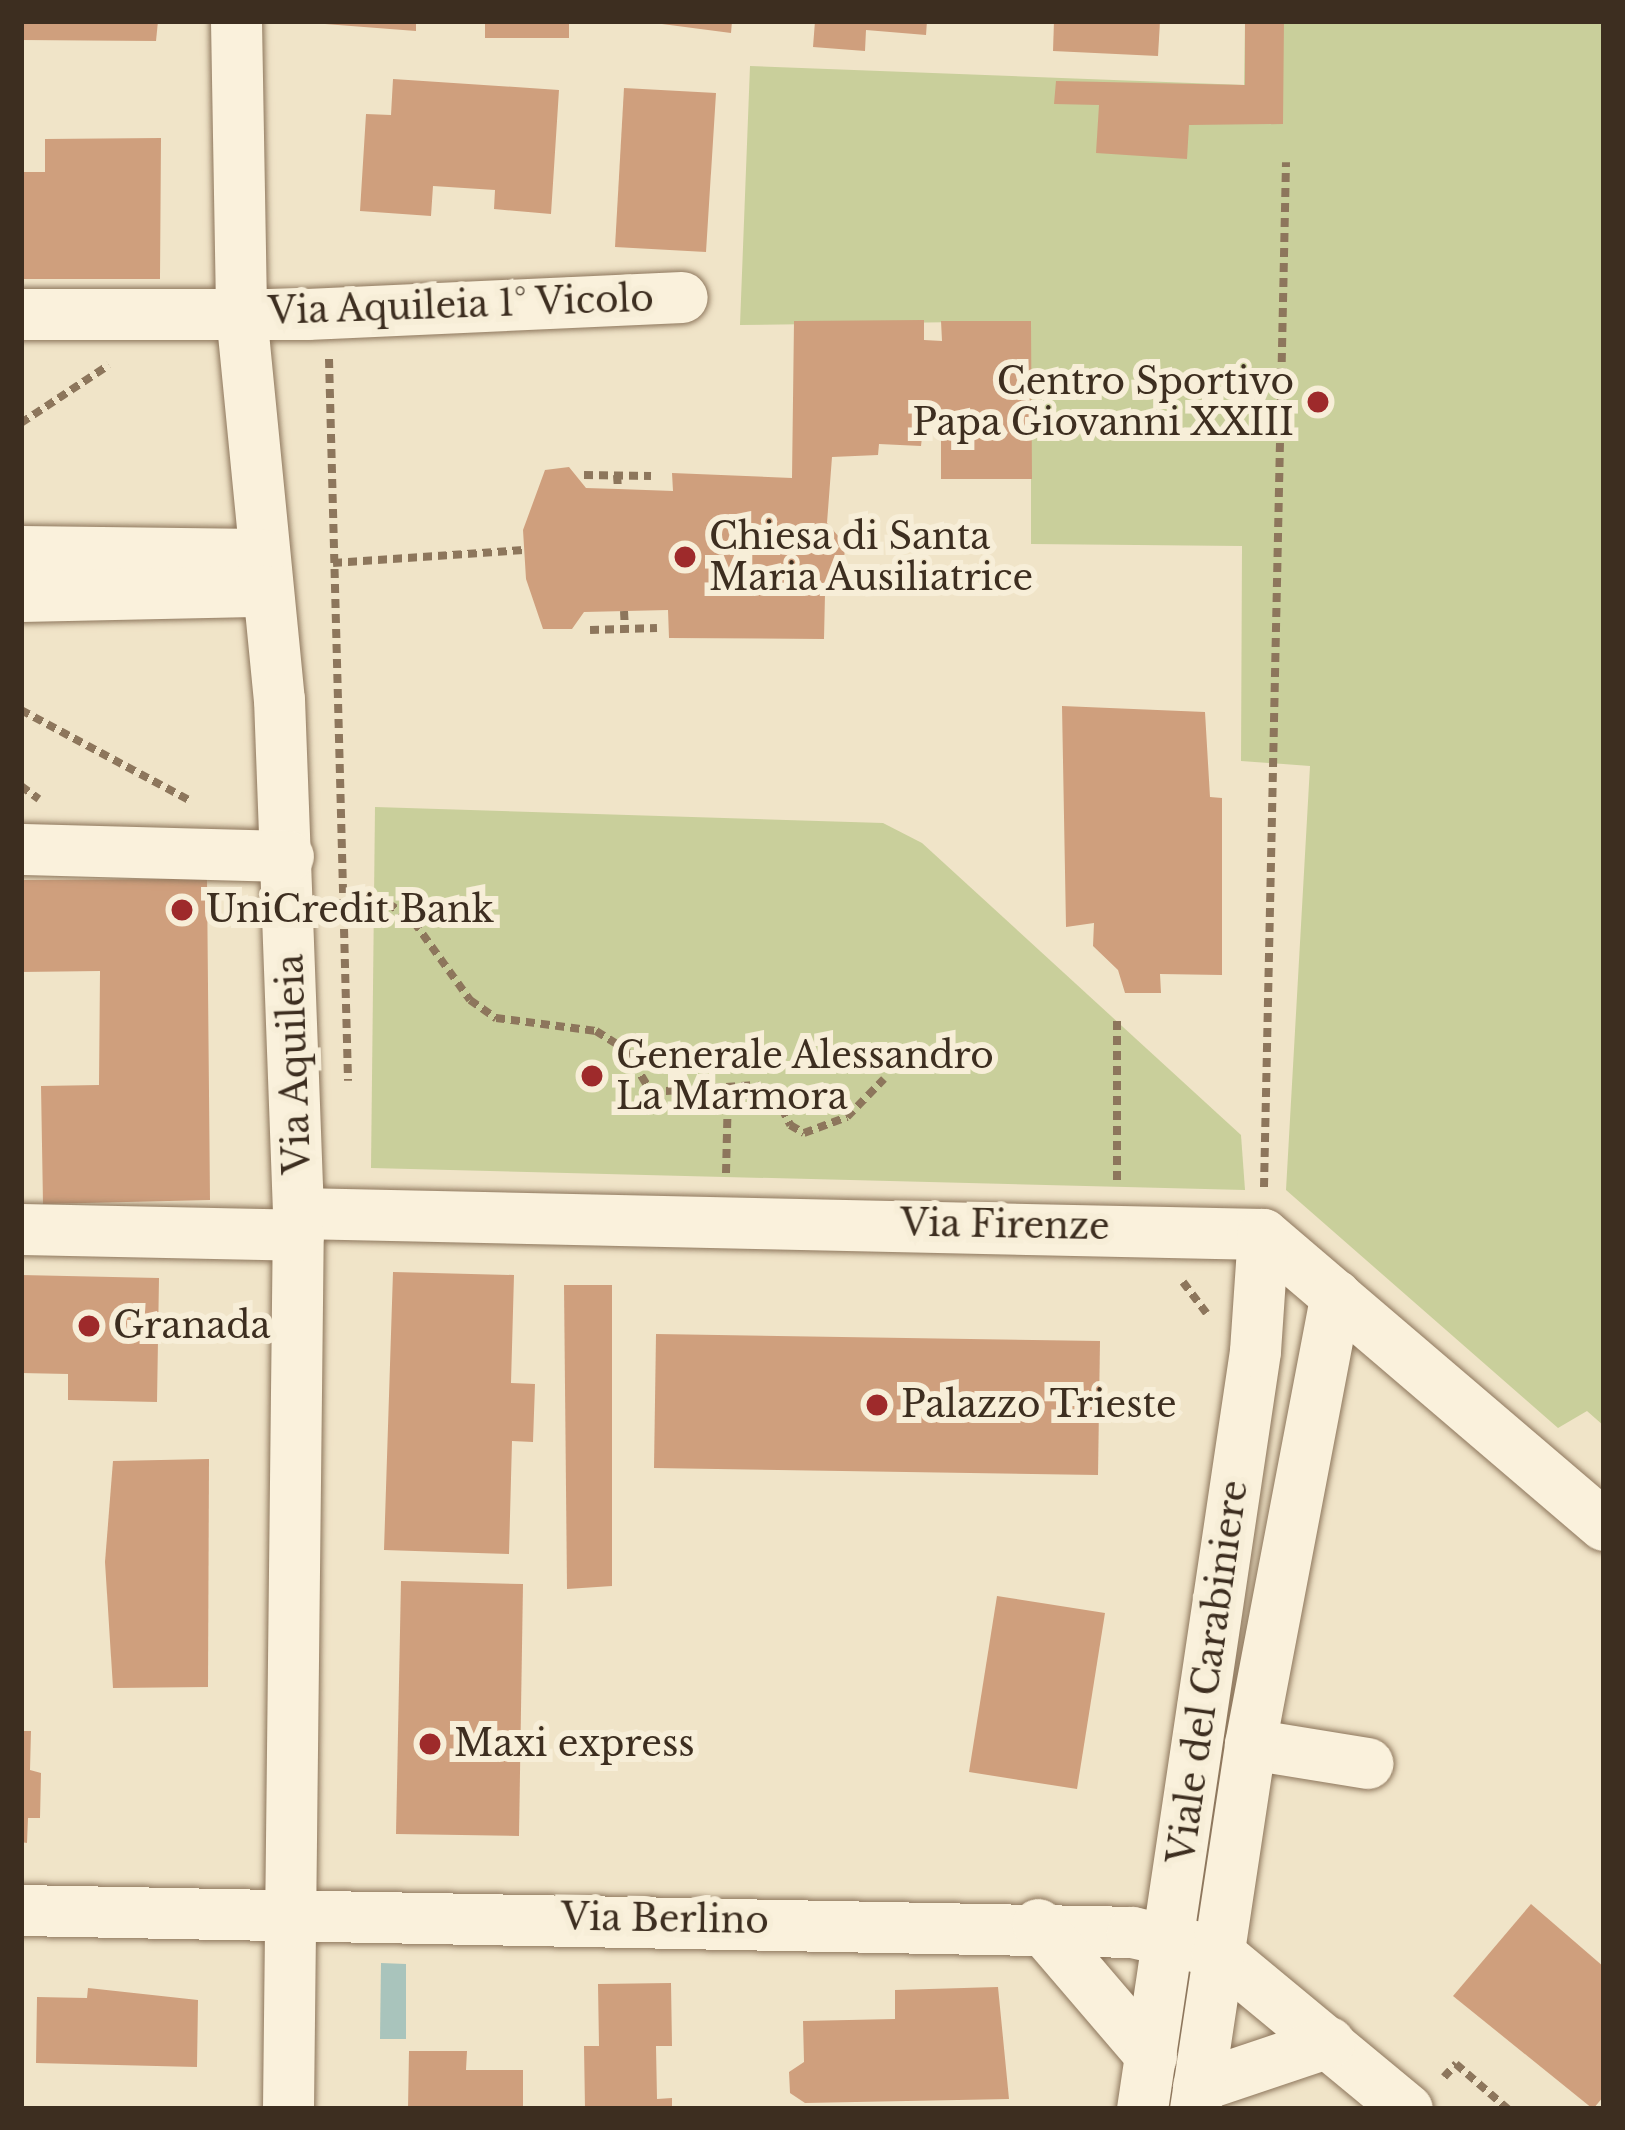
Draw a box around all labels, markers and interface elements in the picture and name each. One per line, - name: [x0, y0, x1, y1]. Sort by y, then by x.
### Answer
- street label: Via Aquileia 1° Vicolo: [266, 277, 656, 333]
- place label: Centro Sportivo Papa Giovanni XXIII: [911, 359, 1294, 444]
- marker: Centro Sportivo Papa Giovanni XXIII: [1305, 389, 1331, 415]
- place label: Chiesa di Santa Maria Ausiliatrice: [709, 514, 1035, 599]
- marker: Chiesa di Santa Maria Ausiliatrice: [672, 544, 698, 570]
- place label: UniCredit Bank: [206, 888, 494, 932]
- marker: UniCredit Bank: [169, 897, 195, 923]
- street label: Via Aquileia: [269, 952, 319, 1176]
- place label: Generale Alessandro La Marmora: [616, 1033, 995, 1118]
- marker: Generale Alessandro La Marmora: [579, 1063, 605, 1089]
- street label: Via Firenze: [900, 1202, 1110, 1248]
- place label: Granada: [113, 1304, 270, 1348]
- marker: Granada: [76, 1313, 102, 1339]
- place label: Palazzo Trieste: [901, 1383, 1178, 1427]
- marker: Palazzo Trieste: [864, 1392, 890, 1418]
- street label: Viale del Carabiniere: [1160, 1478, 1256, 1866]
- place label: Maxi express: [454, 1722, 695, 1766]
- marker: Maxi express: [417, 1731, 443, 1757]
- street label: Via Berlino: [561, 1896, 769, 1942]

